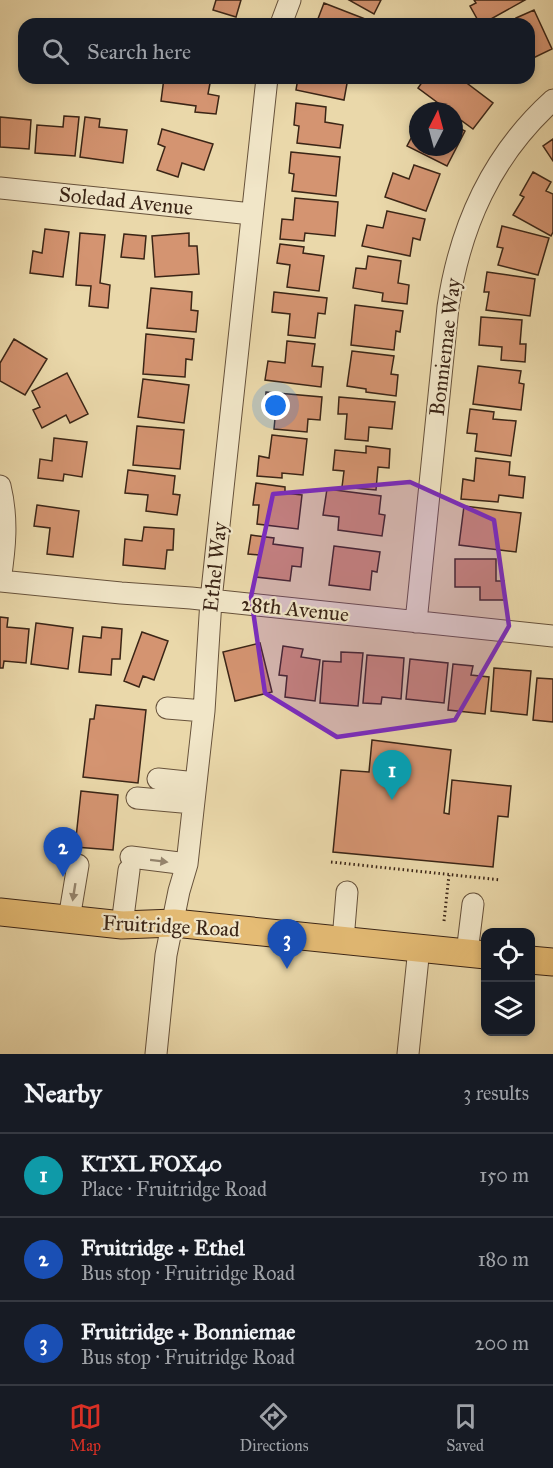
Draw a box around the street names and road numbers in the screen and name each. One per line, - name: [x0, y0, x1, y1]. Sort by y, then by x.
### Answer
- street label: Soledad Avenue: [58, 181, 195, 221]
- street label: Bonniemae Way: [424, 275, 467, 418]
- street label: Ethel Way: [197, 520, 233, 613]
- street label: 28th Avenue: [240, 590, 350, 628]
- street label: Fruitridge Road: [102, 909, 241, 943]

